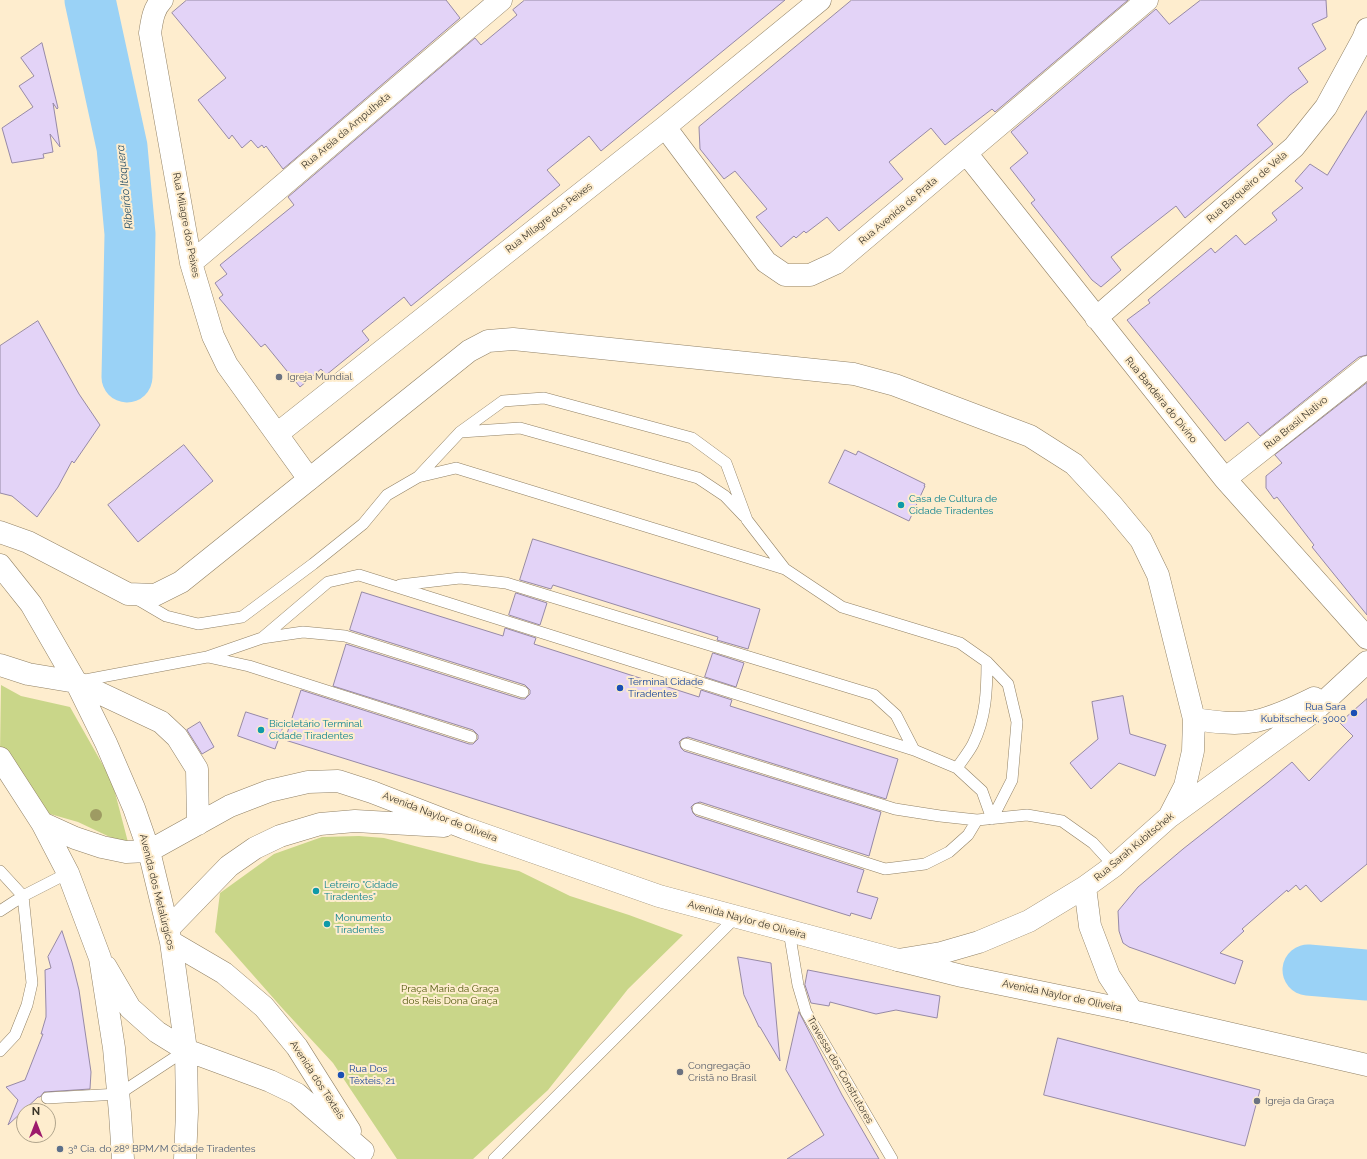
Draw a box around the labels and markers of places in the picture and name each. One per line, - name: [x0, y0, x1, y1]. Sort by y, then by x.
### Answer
- place label: Igreja Mundial: [287, 371, 352, 383]
- marker: Igreja Mundial: [274, 372, 284, 382]
- place label: Casa de Cultura de Cidade Tiradentes: [909, 493, 997, 516]
- marker: Casa de Cultura de Cidade Tiradentes: [896, 500, 906, 510]
- place label: Terminal Cidade Tiradentes: [628, 676, 703, 700]
- marker: Terminal Cidade Tiradentes: [615, 683, 625, 693]
- place label: Rua Sara Kubitscheck, 3000: [1261, 701, 1346, 724]
- marker: Rua Sara Kubitscheck, 3000: [1349, 708, 1359, 718]
- place label: Bicicletário Terminal Cidade Tiradentes: [269, 718, 362, 742]
- marker: Bicicletário Terminal Cidade Tiradentes: [256, 725, 266, 735]
- place label: Letreiro "Cidade Tiradentes": [324, 879, 398, 902]
- marker: Letreiro "Cidade Tiradentes": [311, 886, 321, 896]
- place label: Monumento Tiradentes: [335, 912, 391, 936]
- marker: Monumento Tiradentes: [322, 919, 332, 929]
- place label: Congregação Cristã no Brasil: [688, 1060, 756, 1084]
- place label: Rua Dos Têxteis, 21: [349, 1063, 395, 1086]
- marker: Congregação Cristã no Brasil: [675, 1067, 685, 1077]
- marker: Rua Dos Têxteis, 21: [336, 1070, 346, 1080]
- place label: Igreja da Graça: [1265, 1095, 1334, 1107]
- marker: Igreja da Graça: [1252, 1096, 1262, 1106]
- place label: 3ª Cia. do 28º BPM/M Cidade Tiradentes: [68, 1143, 255, 1155]
- marker: 3ª Cia. do 28º BPM/M Cidade Tiradentes: [55, 1144, 65, 1154]

